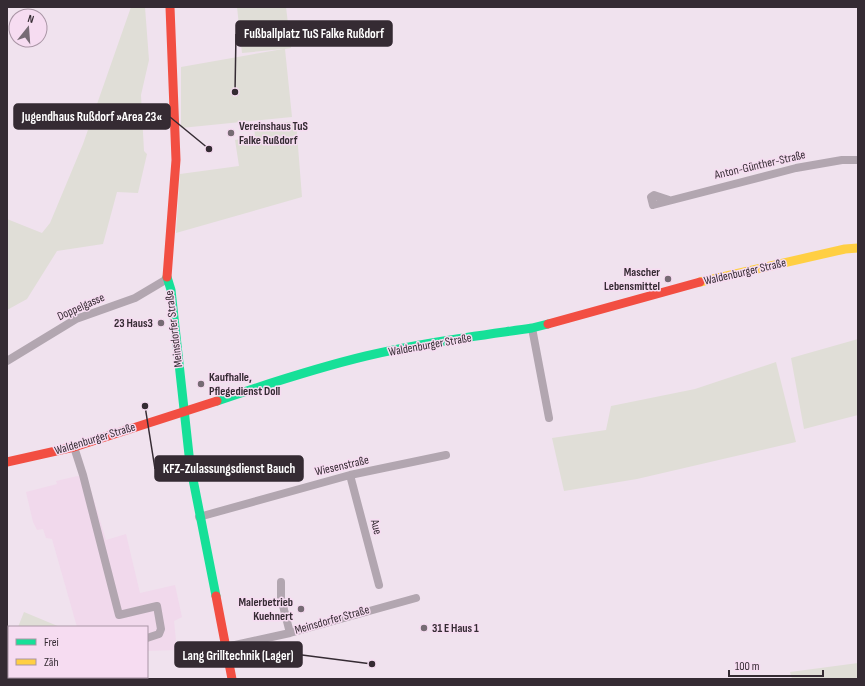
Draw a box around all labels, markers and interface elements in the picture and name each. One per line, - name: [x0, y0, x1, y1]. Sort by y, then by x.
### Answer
- north arrow: [8, 8, 48, 48]
- text: N: [26, 12, 36, 26]
- callout: Fußballplatz TuS Falke Rußdorf: [236, 21, 392, 46]
- text: Fußballplatz TuS Falke Rußdorf: [244, 26, 385, 42]
- callout: Jugendhaus Rußdorf »Area 23«: [14, 104, 170, 129]
- text: Jugendhaus Rußdorf »Area 23«: [21, 109, 162, 125]
- place label: Vereinshaus TuS Falke Rußdorf: [239, 119, 308, 148]
- marker: Vereinshaus TuS Falke Rußdorf: [226, 128, 236, 138]
- street label: Anton-Günther-Straße: [712, 147, 807, 183]
- street label: Waldenburger Straße: [702, 255, 788, 289]
- place label: Mascher Lebensmittel: [604, 265, 660, 294]
- marker: Mascher Lebensmittel: [663, 274, 673, 284]
- street label: Doppelgasse: [55, 290, 107, 324]
- street label: Meinsdorfer Straße: [162, 290, 186, 368]
- place label: 23 Haus3: [114, 316, 153, 331]
- marker: 23 Haus3: [156, 318, 166, 328]
- street label: Waldenburger Straße: [387, 330, 473, 360]
- place label: Kaufhalle, Pflegedienst Doll: [209, 370, 280, 399]
- marker: Kaufhalle, Pflegedienst Doll: [196, 379, 206, 389]
- street label: Waldenburger Straße: [53, 420, 137, 458]
- street label: Wiesenstraße: [314, 452, 371, 479]
- callout: KFZ-Zulassungsdienst Bauch: [155, 456, 303, 481]
- text: KFZ-Zulassungsdienst Bauch: [163, 461, 295, 477]
- street label: Aue: [367, 517, 385, 536]
- place label: Malerbetrieb Kuehnert: [238, 595, 293, 624]
- street label: Meinsdorfer Straße: [293, 602, 371, 638]
- marker: Malerbetrieb Kuehnert: [296, 604, 306, 614]
- place label: 31 E Haus 1: [432, 621, 479, 636]
- marker: 31 E Haus 1: [419, 623, 429, 633]
- legend: [8, 626, 148, 678]
- text: Frei: [44, 635, 59, 650]
- callout: Lang Grilltechnik (Lager): [175, 642, 302, 667]
- text: Lang Grilltechnik (Lager): [182, 648, 294, 664]
- scale bar: [729, 652, 823, 678]
- text: Zäh: [44, 655, 59, 670]
- text: 100 m: [735, 659, 760, 674]

